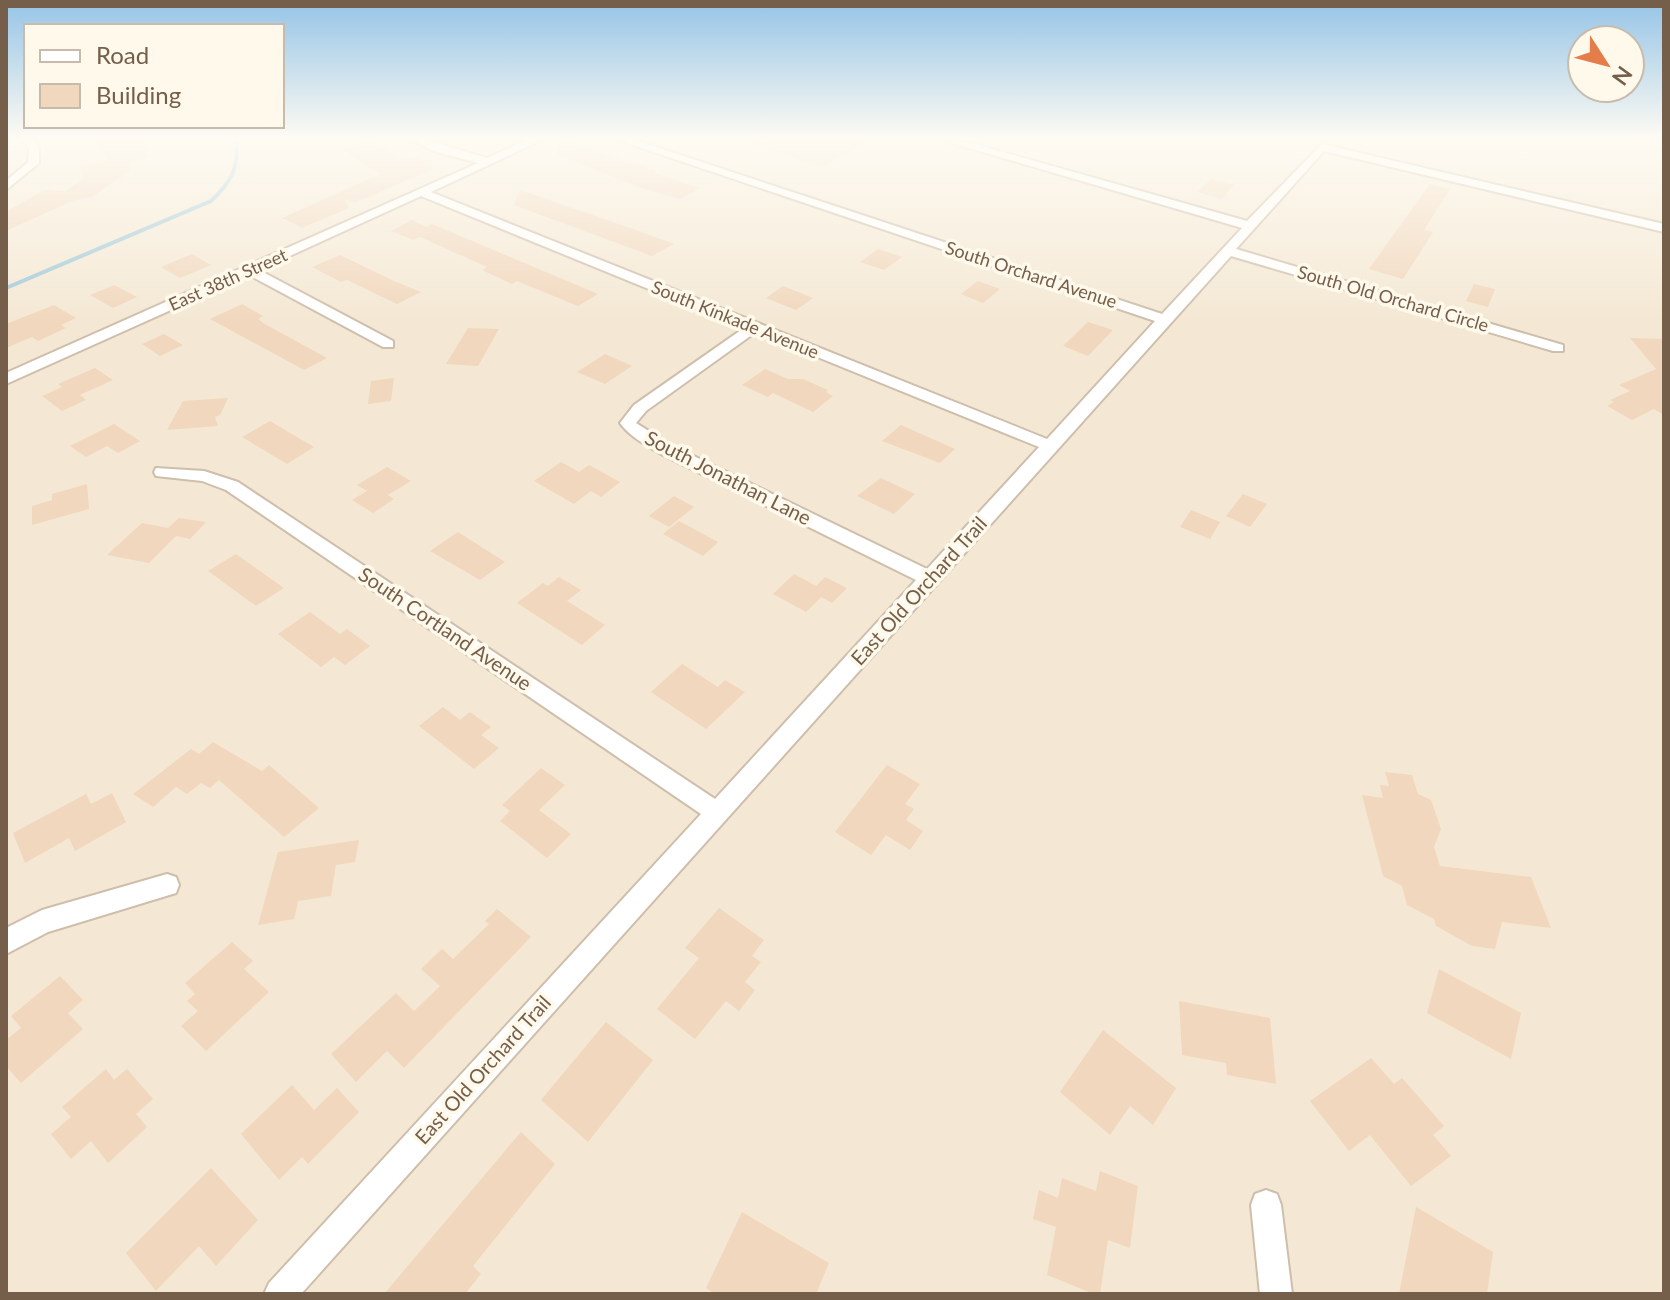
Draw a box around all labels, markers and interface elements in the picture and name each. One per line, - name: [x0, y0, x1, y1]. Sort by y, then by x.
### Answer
- legend: [24, 24, 284, 128]
- north arrow: [1566, 24, 1646, 104]
- text: Road: [96, 40, 149, 69]
- text: N: [1607, 61, 1638, 91]
- text: Building: [96, 80, 181, 109]
- street label: South Orchard Avenue: [943, 236, 1120, 312]
- street label: East 38th Street: [165, 243, 291, 315]
- street label: South Old Orchard Circle: [1295, 260, 1491, 336]
- street label: South Kinkade Avenue: [648, 275, 822, 363]
- street label: South Jonathan Lane: [641, 425, 815, 529]
- street label: East Old Orchard Trail: [845, 511, 991, 669]
- street label: South Cortland Avenue: [355, 561, 537, 695]
- street label: East Old Orchard Trail: [409, 990, 555, 1148]

